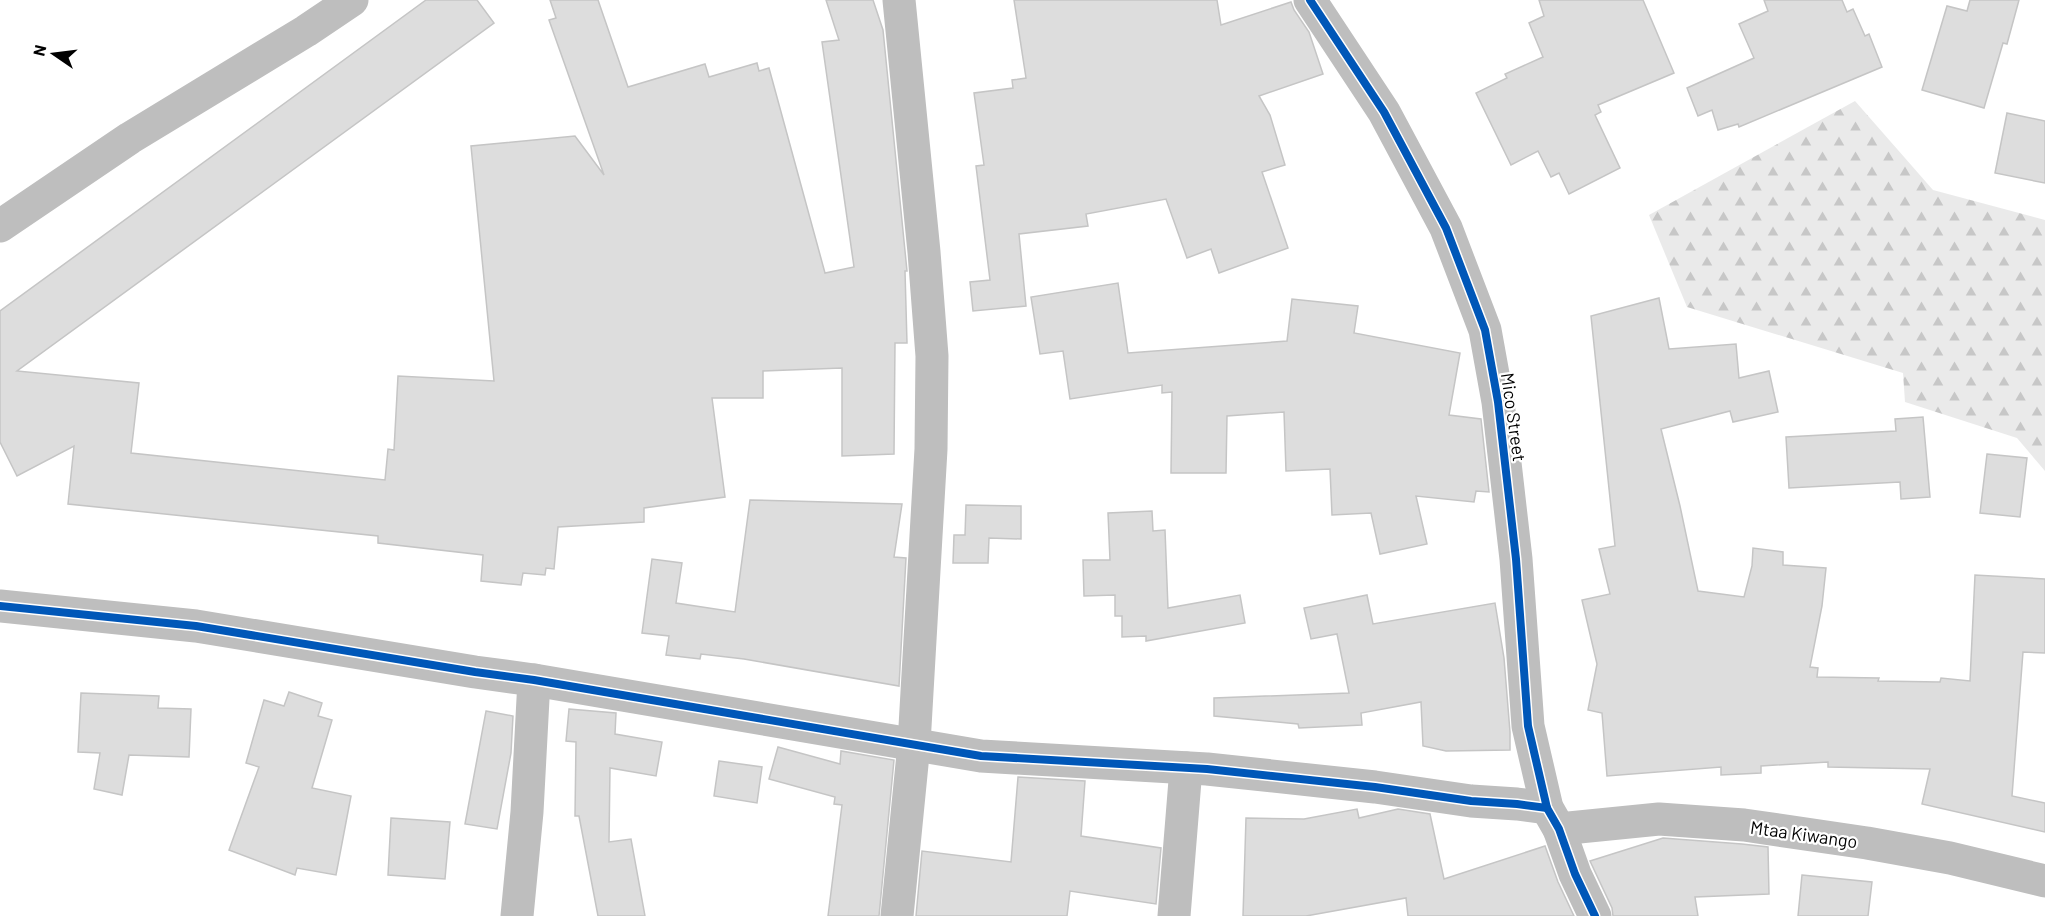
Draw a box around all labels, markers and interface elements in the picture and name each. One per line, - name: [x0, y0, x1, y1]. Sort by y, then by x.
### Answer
- north arrow: [24, 24, 84, 84]
- text: N: [28, 43, 49, 58]
- street label: Mico Street: [1497, 371, 1531, 463]
- street label: Mtaa Kiwango: [1749, 816, 1859, 852]

